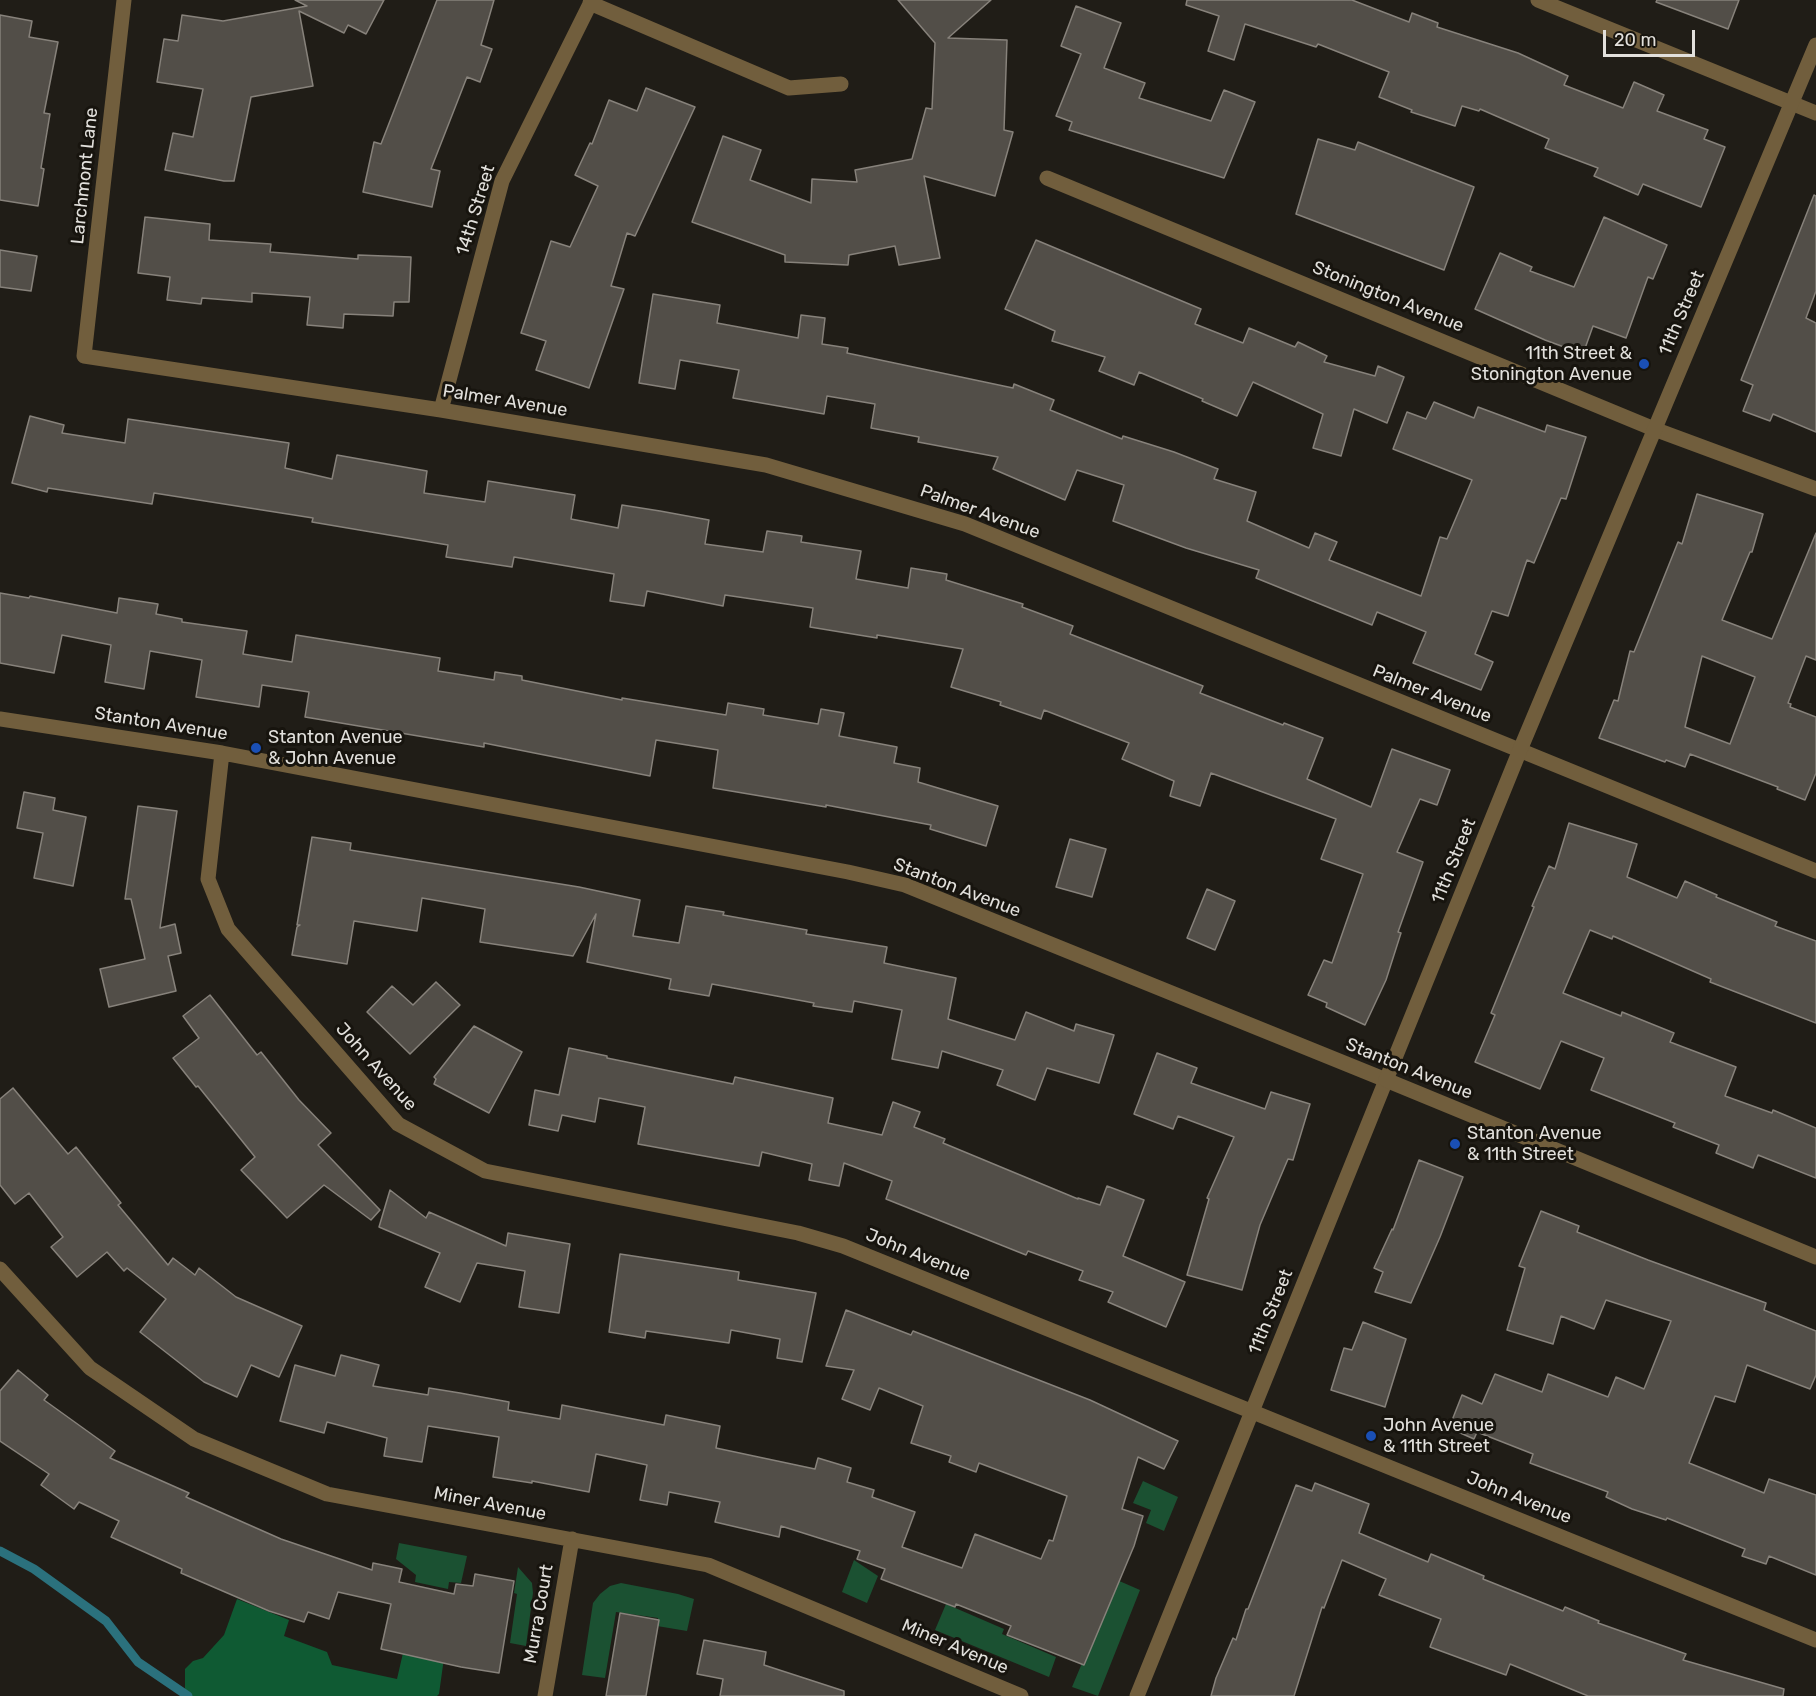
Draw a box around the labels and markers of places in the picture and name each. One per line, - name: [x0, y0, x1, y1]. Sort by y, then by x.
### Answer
- place label: 11th Street & Stonington Avenue: [1471, 343, 1632, 386]
- marker: 11th Street & Stonington Avenue: [1637, 357, 1651, 371]
- place label: Stanton Avenue & John Avenue: [268, 727, 403, 770]
- marker: Stanton Avenue & John Avenue: [249, 741, 263, 755]
- place label: Stanton Avenue & 11th Street: [1467, 1123, 1602, 1166]
- marker: Stanton Avenue & 11th Street: [1448, 1137, 1462, 1151]
- place label: John Avenue & 11th Street: [1383, 1415, 1494, 1458]
- marker: John Avenue & 11th Street: [1364, 1429, 1378, 1443]

